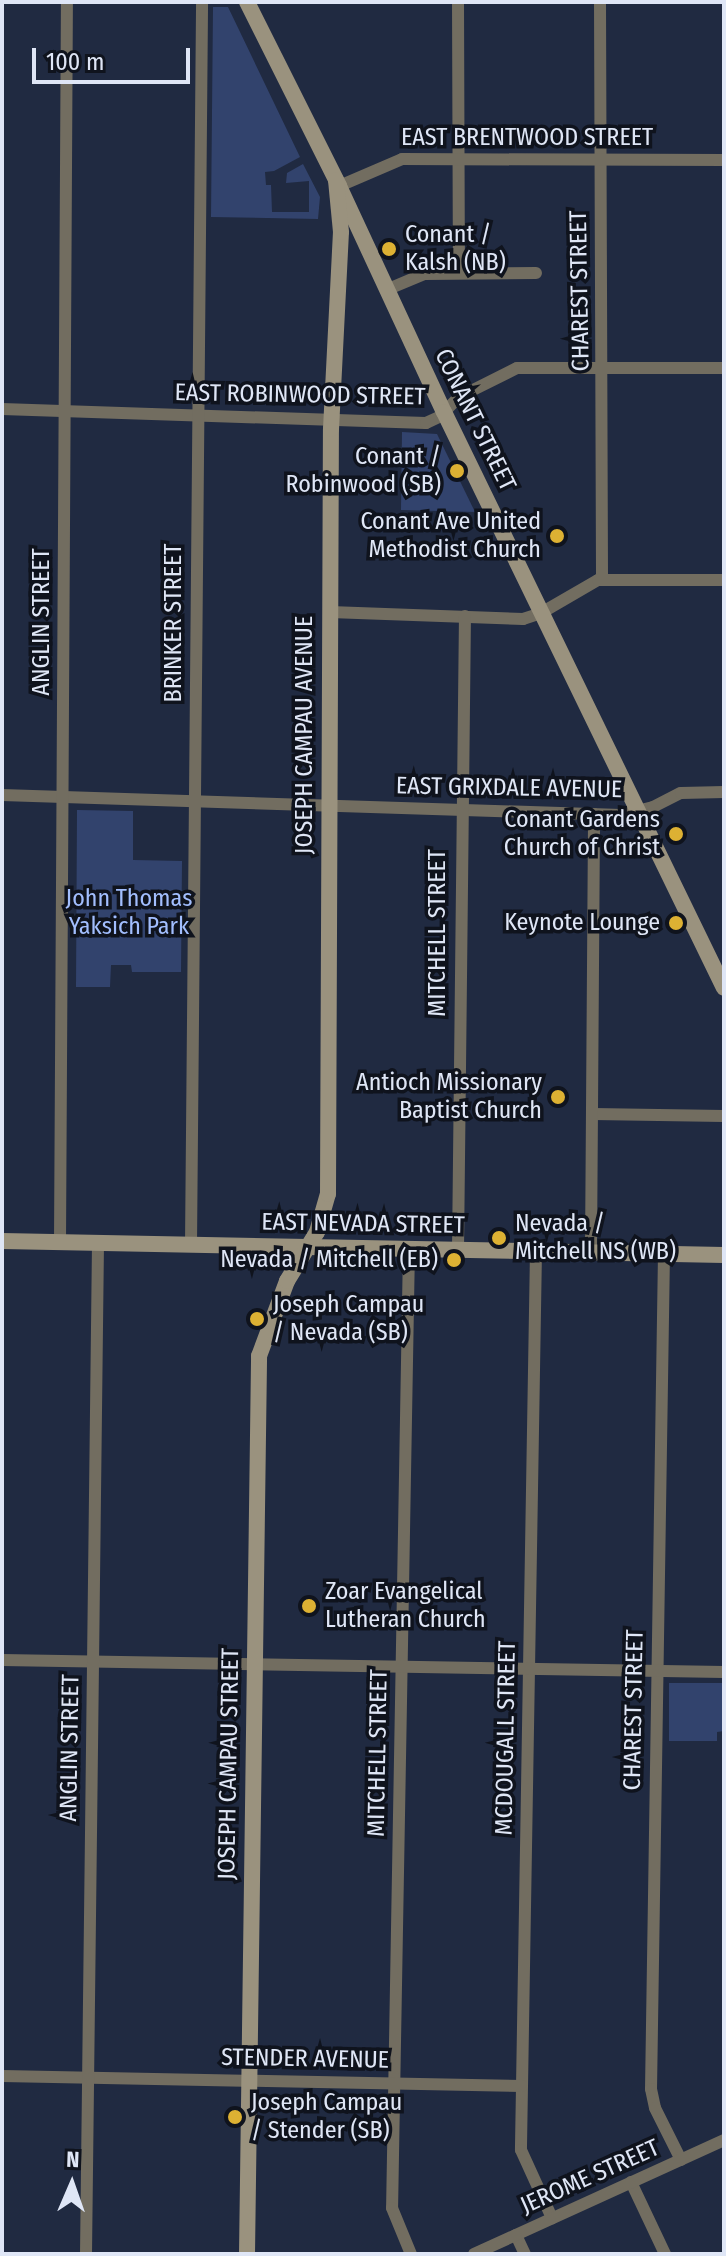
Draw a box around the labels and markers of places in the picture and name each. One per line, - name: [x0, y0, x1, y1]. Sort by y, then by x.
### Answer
- place label: Conant / Kalsh (NB): [405, 221, 506, 277]
- marker: Conant / Kalsh (NB): [380, 240, 398, 258]
- place label: Conant / Robinwood (SB): [286, 443, 441, 499]
- marker: Conant / Robinwood (SB): [448, 462, 466, 480]
- place label: Conant Ave United Methodist Church: [360, 508, 541, 564]
- marker: Conant Ave United Methodist Church: [548, 527, 566, 545]
- place label: Conant Gardens Church of Christ: [504, 806, 660, 862]
- marker: Conant Gardens Church of Christ: [667, 825, 685, 843]
- place label: Keynote Lounge: [504, 909, 660, 937]
- marker: Keynote Lounge: [667, 914, 685, 932]
- place label: Antioch Missionary Baptist Church: [356, 1069, 542, 1125]
- marker: Antioch Missionary Baptist Church: [549, 1088, 567, 1106]
- place label: Nevada / Mitchell NS (WB): [515, 1210, 676, 1266]
- marker: Nevada / Mitchell NS (WB): [490, 1229, 508, 1247]
- place label: Nevada / Mitchell (EB): [220, 1246, 438, 1274]
- marker: Nevada / Mitchell (EB): [445, 1251, 463, 1269]
- place label: Joseph Campau / Nevada (SB): [273, 1291, 424, 1347]
- marker: Joseph Campau / Nevada (SB): [248, 1310, 266, 1328]
- place label: Zoar Evangelical Lutheran Church: [325, 1578, 486, 1634]
- marker: Zoar Evangelical Lutheran Church: [300, 1597, 318, 1615]
- place label: Joseph Campau / Stender (SB): [251, 2089, 402, 2145]
- marker: Joseph Campau / Stender (SB): [226, 2108, 244, 2126]

